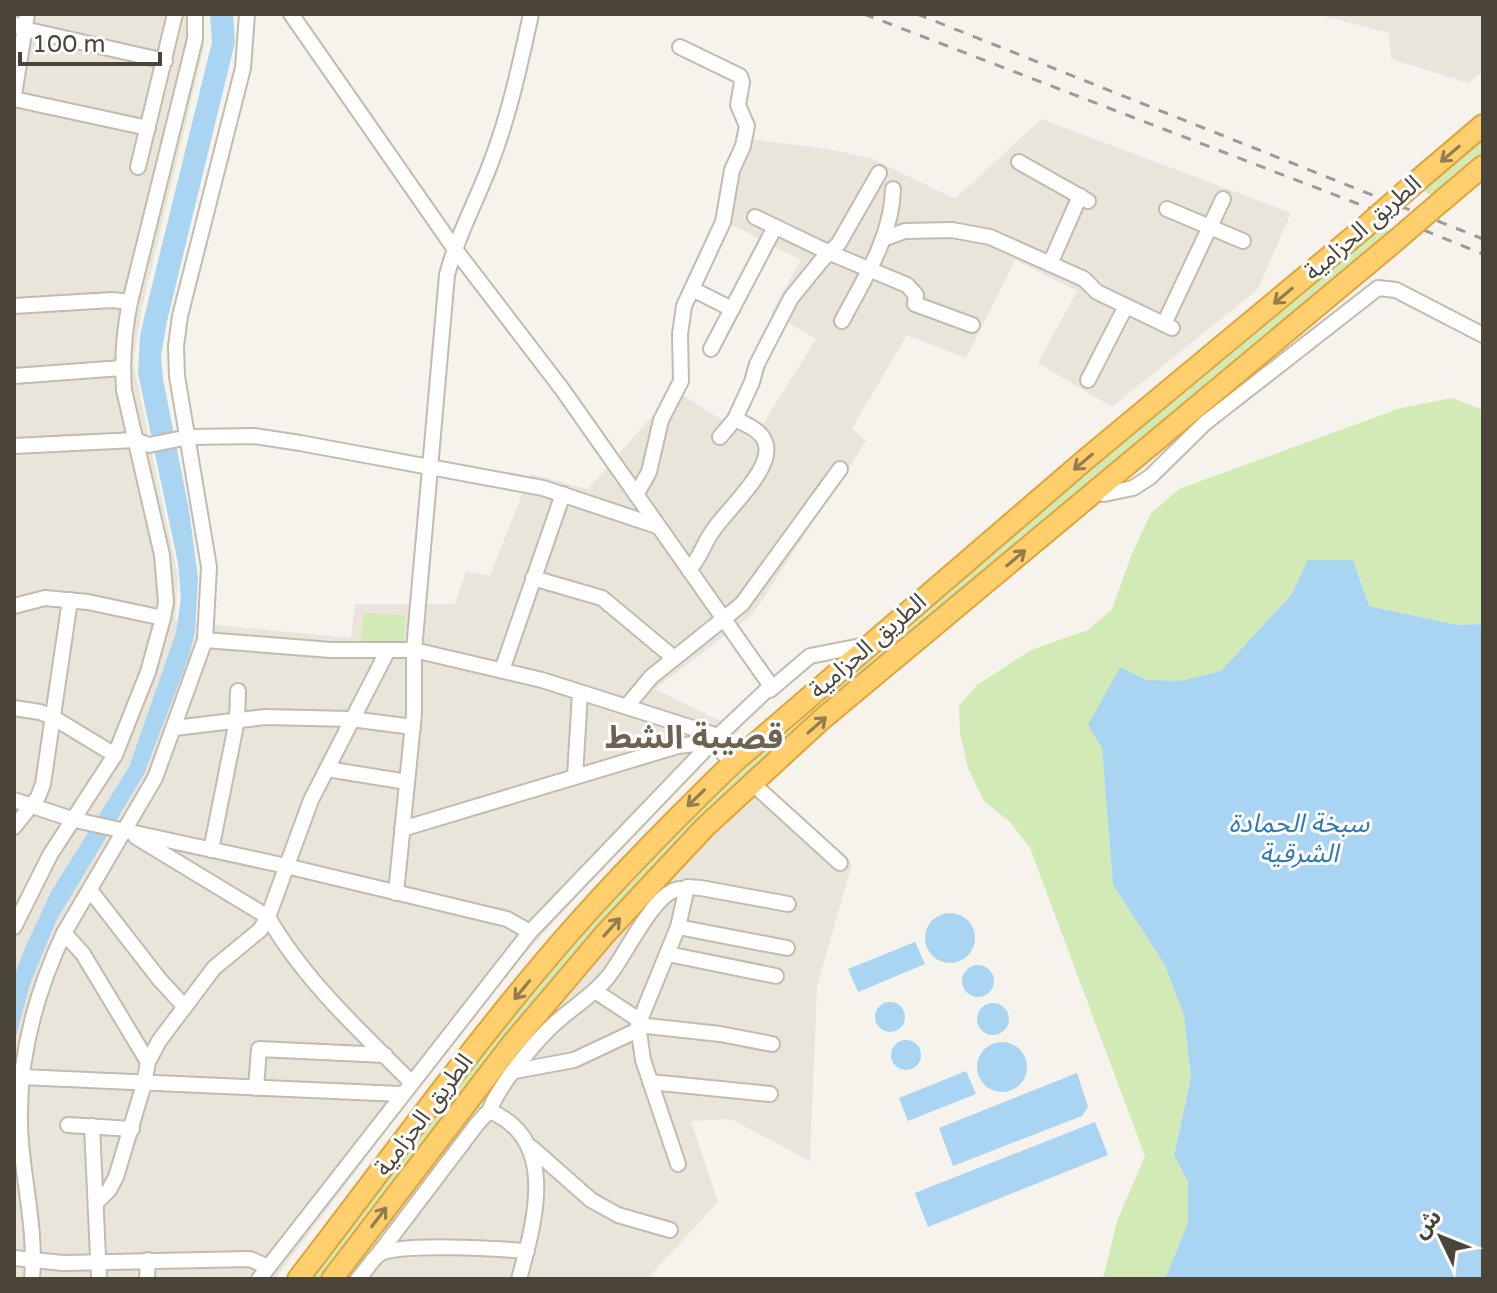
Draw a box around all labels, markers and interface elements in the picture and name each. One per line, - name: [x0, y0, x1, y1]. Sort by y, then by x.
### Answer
- scale bar: [20, 16, 160, 66]
- text: 100 m: [32, 30, 106, 59]
- one-way arrow: [1440, 144, 1460, 162]
- street label: الطريق الحزامية: [1299, 169, 1427, 287]
- one-way arrow: [1273, 287, 1294, 305]
- one-way arrow: [1073, 453, 1093, 471]
- one-way arrow: [1005, 549, 1026, 567]
- street label: الطريق الحزامية: [804, 587, 932, 705]
- one-way arrow: [806, 716, 826, 734]
- district label: قصيبة الشط: [605, 719, 783, 757]
- one-way arrow: [687, 788, 707, 807]
- water label: سبخة الحمادة الشرقية: [1229, 808, 1370, 869]
- one-way arrow: [602, 917, 620, 937]
- one-way arrow: [513, 979, 530, 1000]
- street label: الطريق الحزامية: [369, 1048, 479, 1182]
- north arrow: [1401, 1197, 1481, 1277]
- text: ش: [1407, 1204, 1447, 1244]
- one-way arrow: [371, 1207, 388, 1228]

